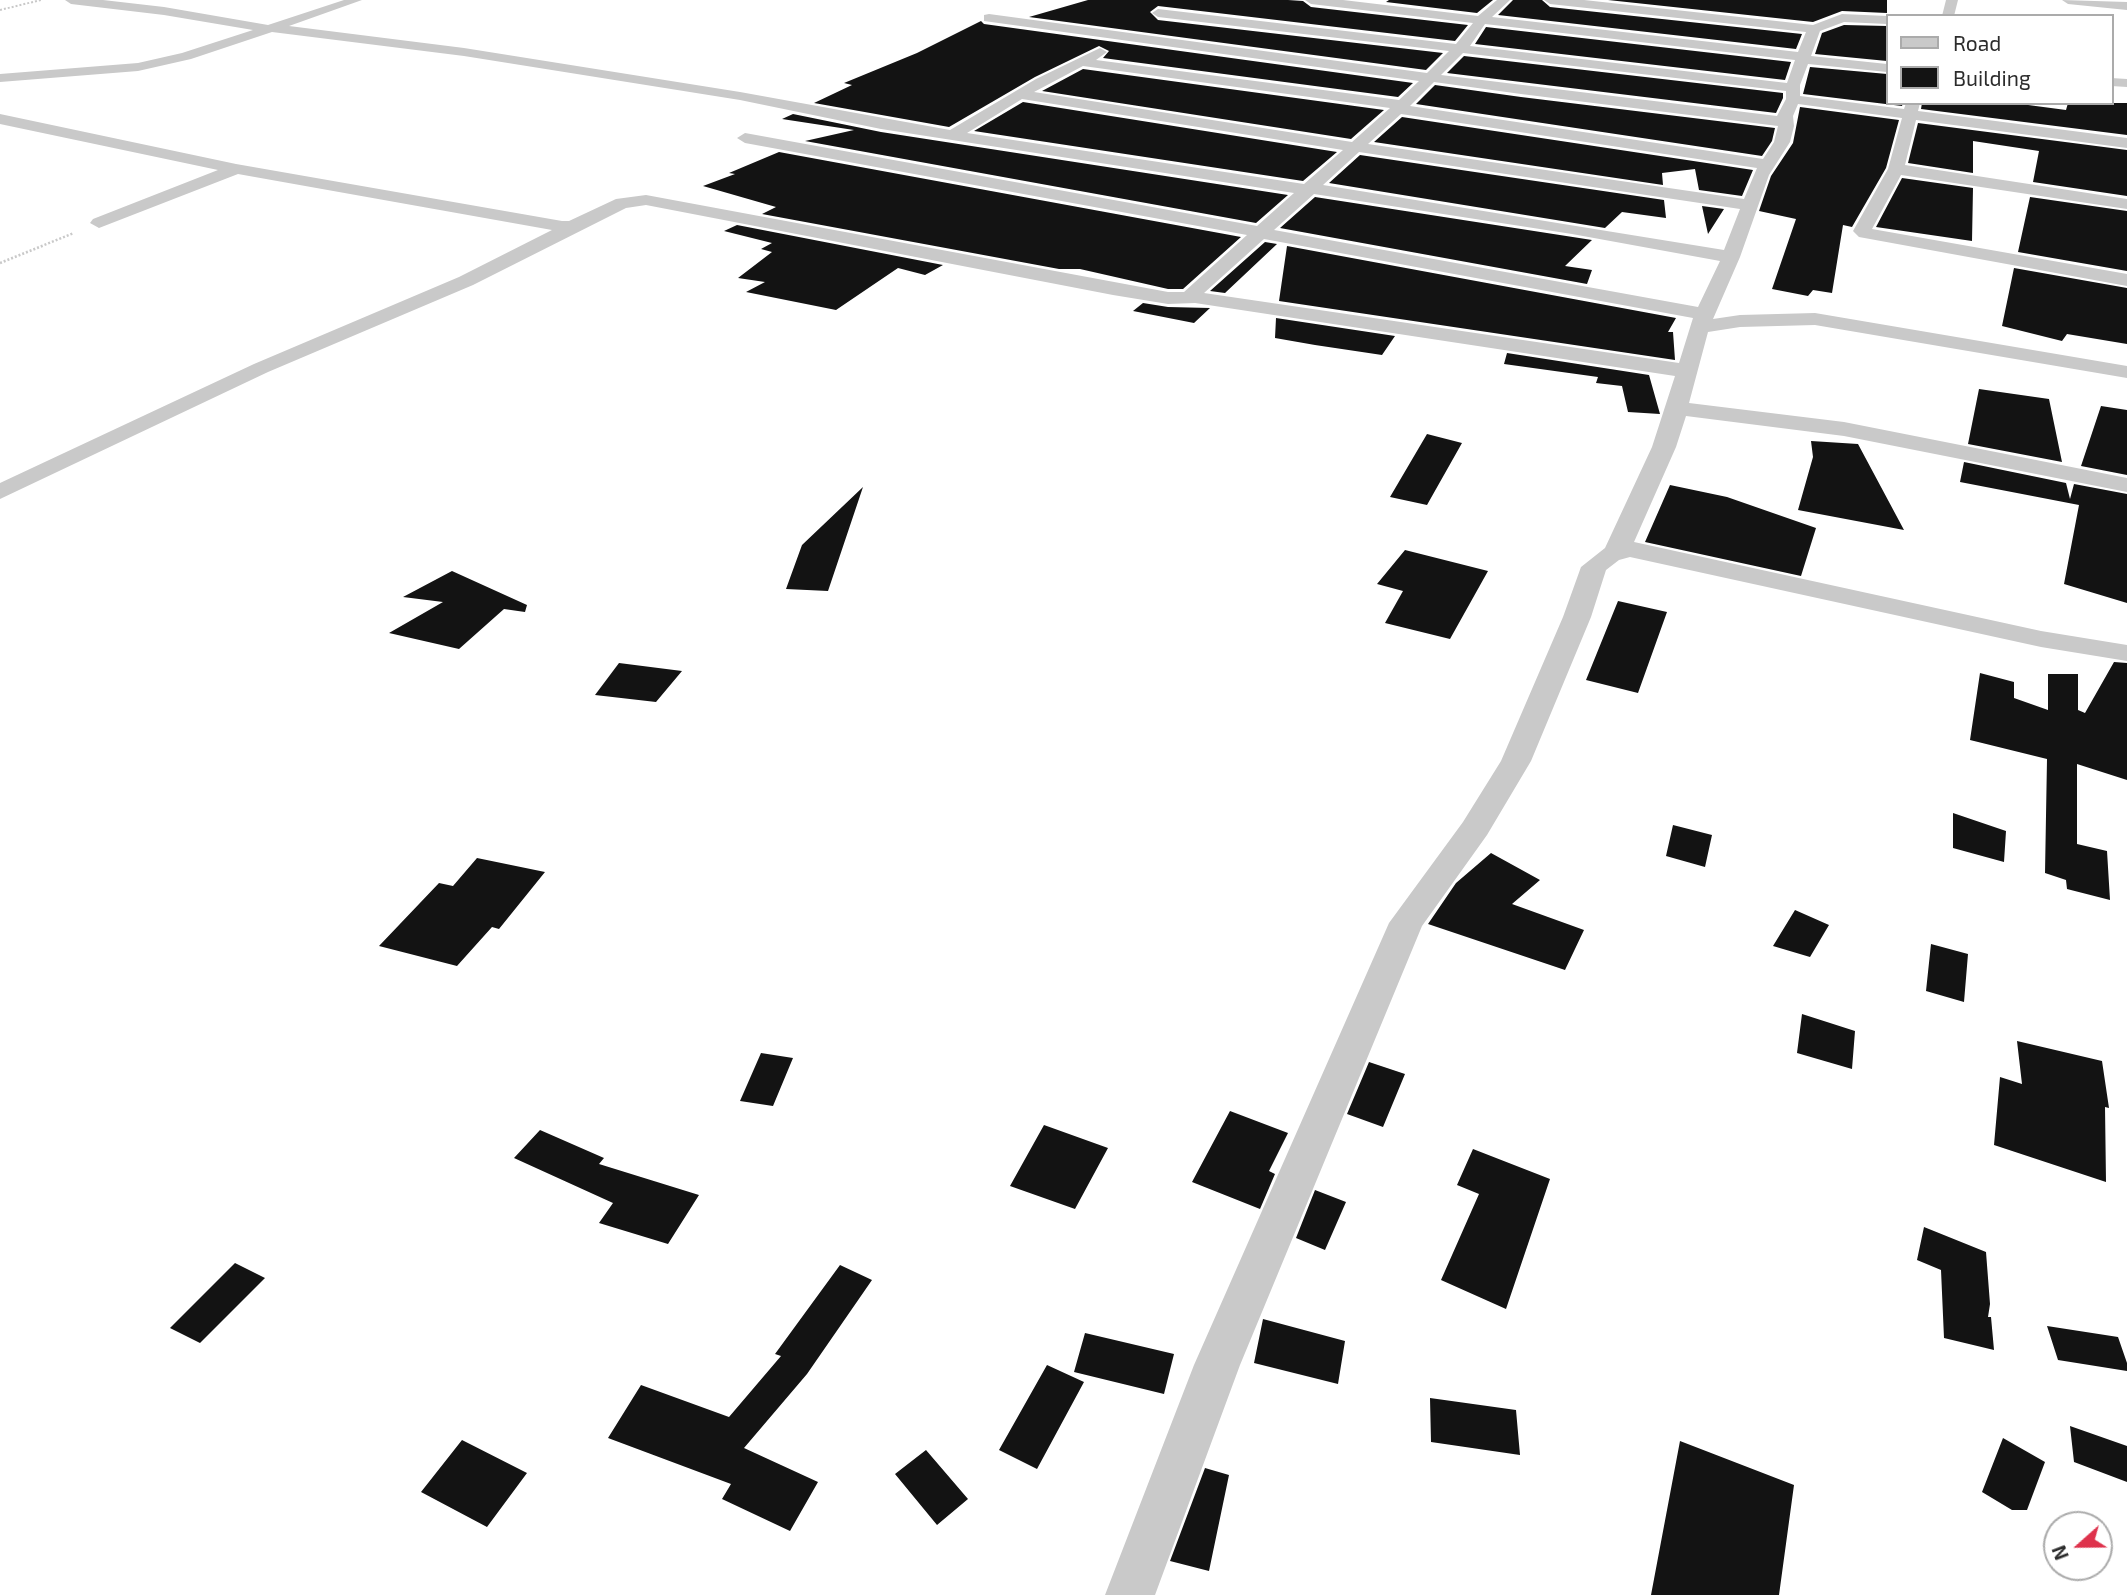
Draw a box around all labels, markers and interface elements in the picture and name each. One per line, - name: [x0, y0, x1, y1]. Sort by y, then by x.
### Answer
- legend: [1885, 14, 2113, 105]
- text: Road: [1953, 30, 2001, 55]
- text: Building: [1953, 65, 2031, 90]
- north arrow: [2043, 1511, 2113, 1581]
- text: N: [2047, 1542, 2073, 1564]

